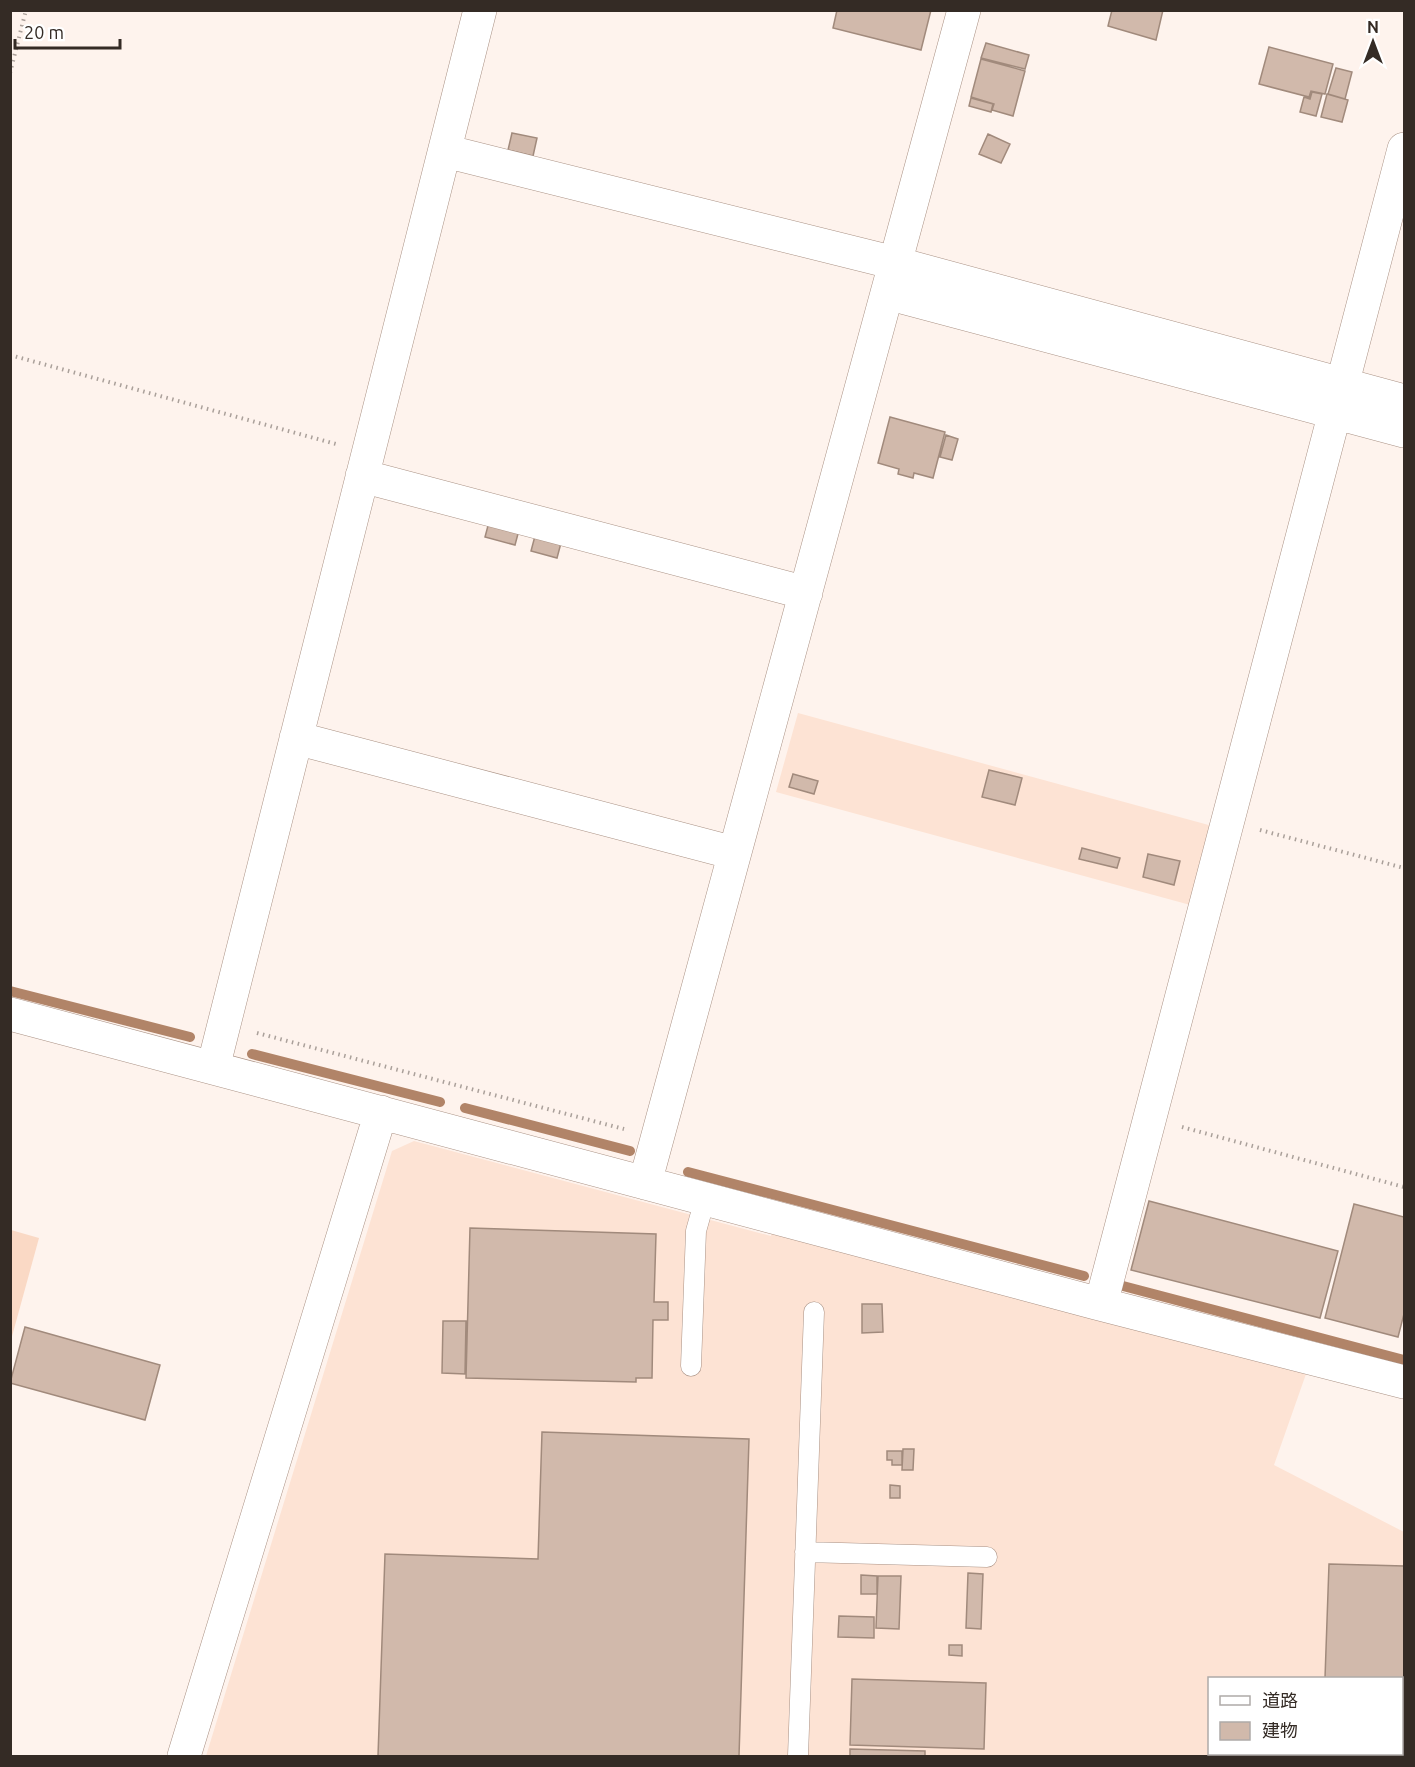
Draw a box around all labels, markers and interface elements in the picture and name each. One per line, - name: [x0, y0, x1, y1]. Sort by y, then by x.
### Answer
- scale bar: [15, 12, 120, 50]
- north arrow: [1343, 12, 1403, 72]
- text: N: [1367, 18, 1379, 36]
- text: 20 m: [24, 22, 64, 42]
- legend: [1208, 1677, 1403, 1755]
- text: 道路: [1262, 1690, 1298, 1710]
- text: 建物: [1262, 1720, 1298, 1740]

